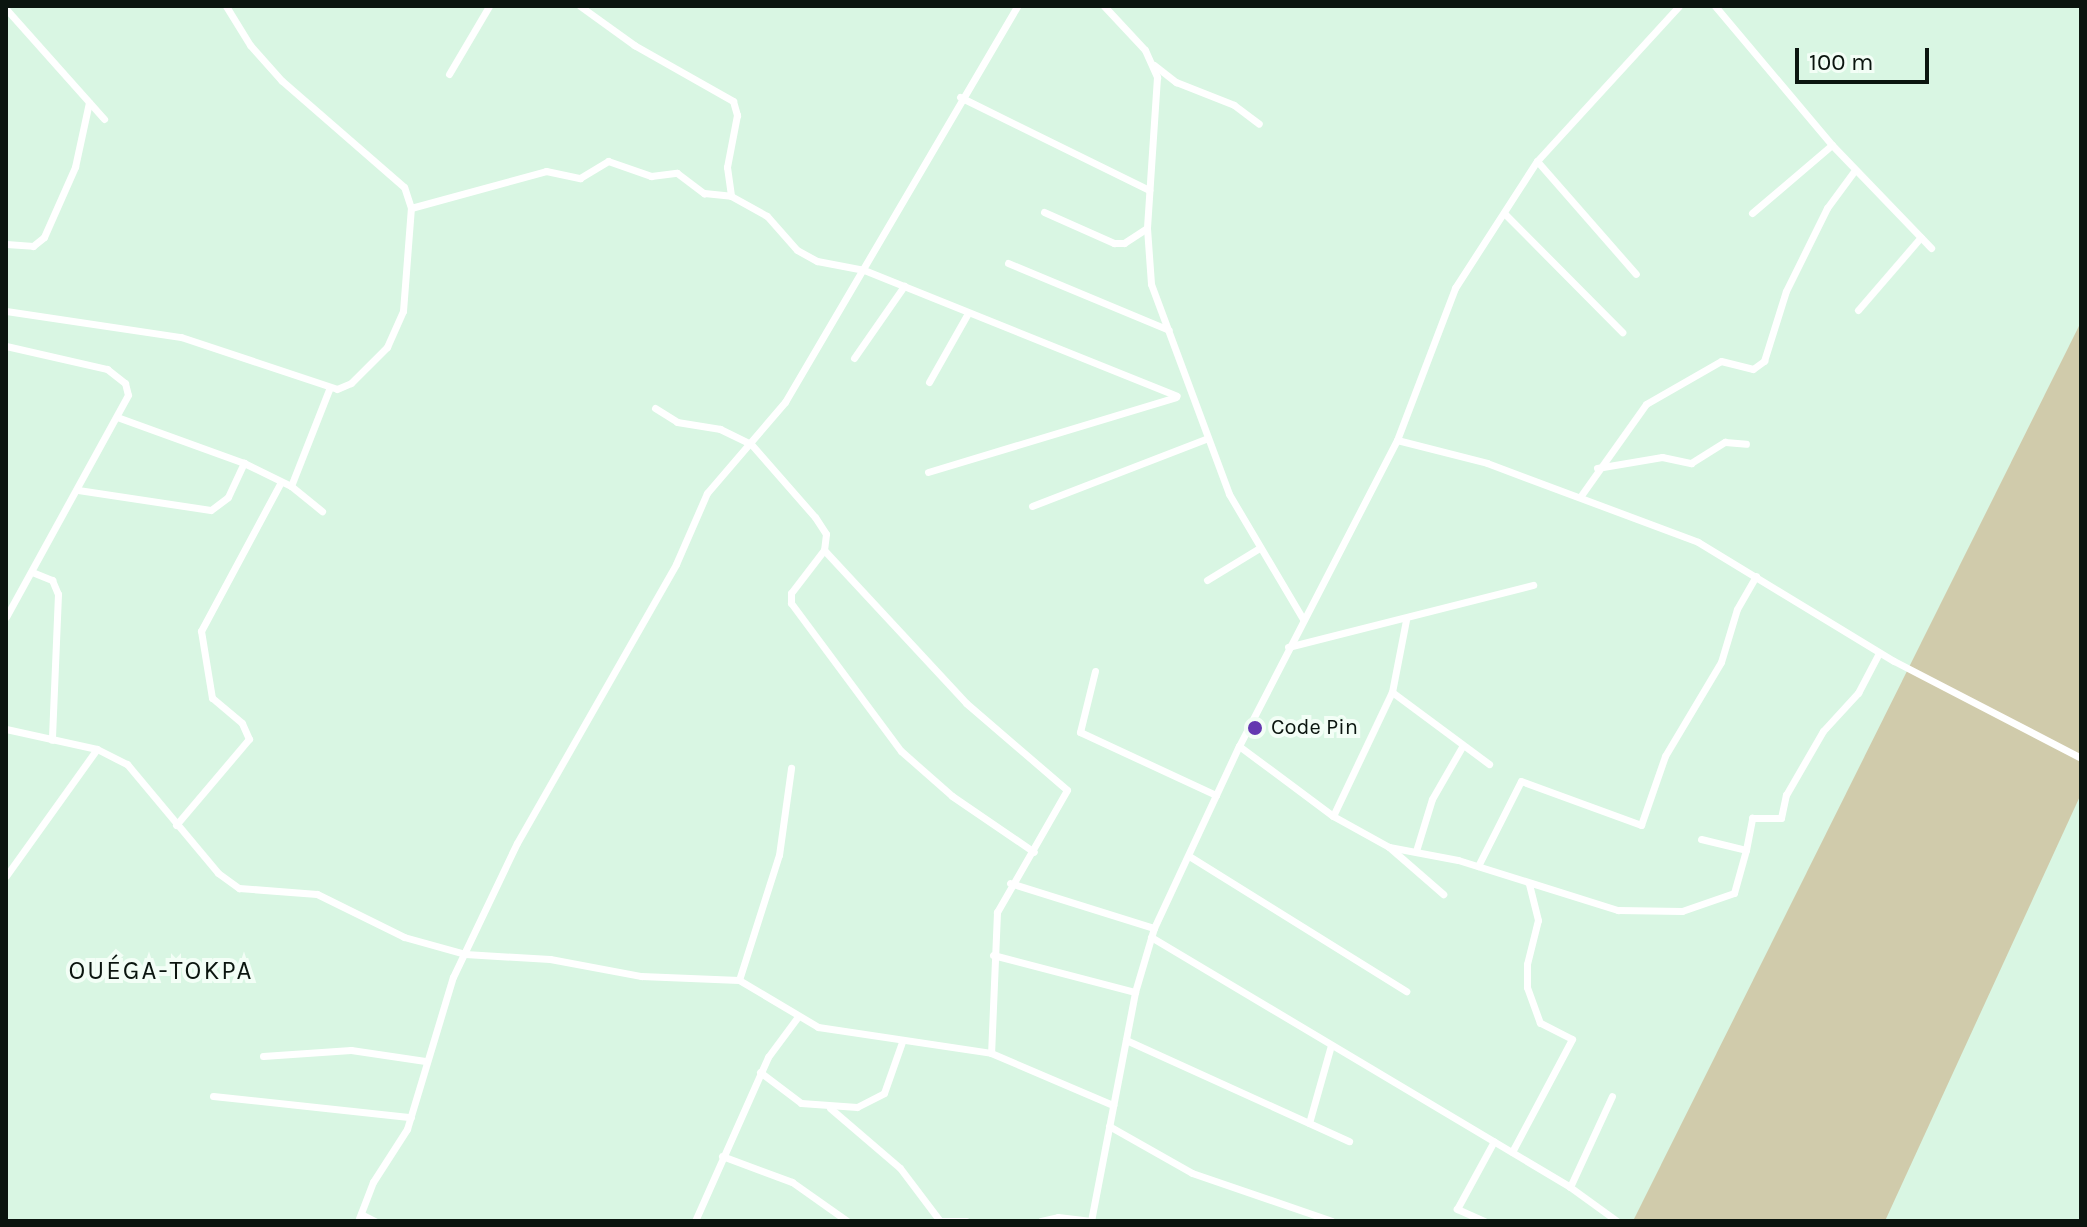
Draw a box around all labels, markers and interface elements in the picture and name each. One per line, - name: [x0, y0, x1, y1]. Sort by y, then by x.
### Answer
- scale bar: [1799, 32, 1933, 82]
- text: 100 m: [1809, 48, 1874, 76]
- place label: Code Pin: [1271, 715, 1358, 741]
- marker: Code Pin: [1246, 719, 1264, 737]
- district label: OUÉGA-TOKPA: [68, 955, 254, 987]

